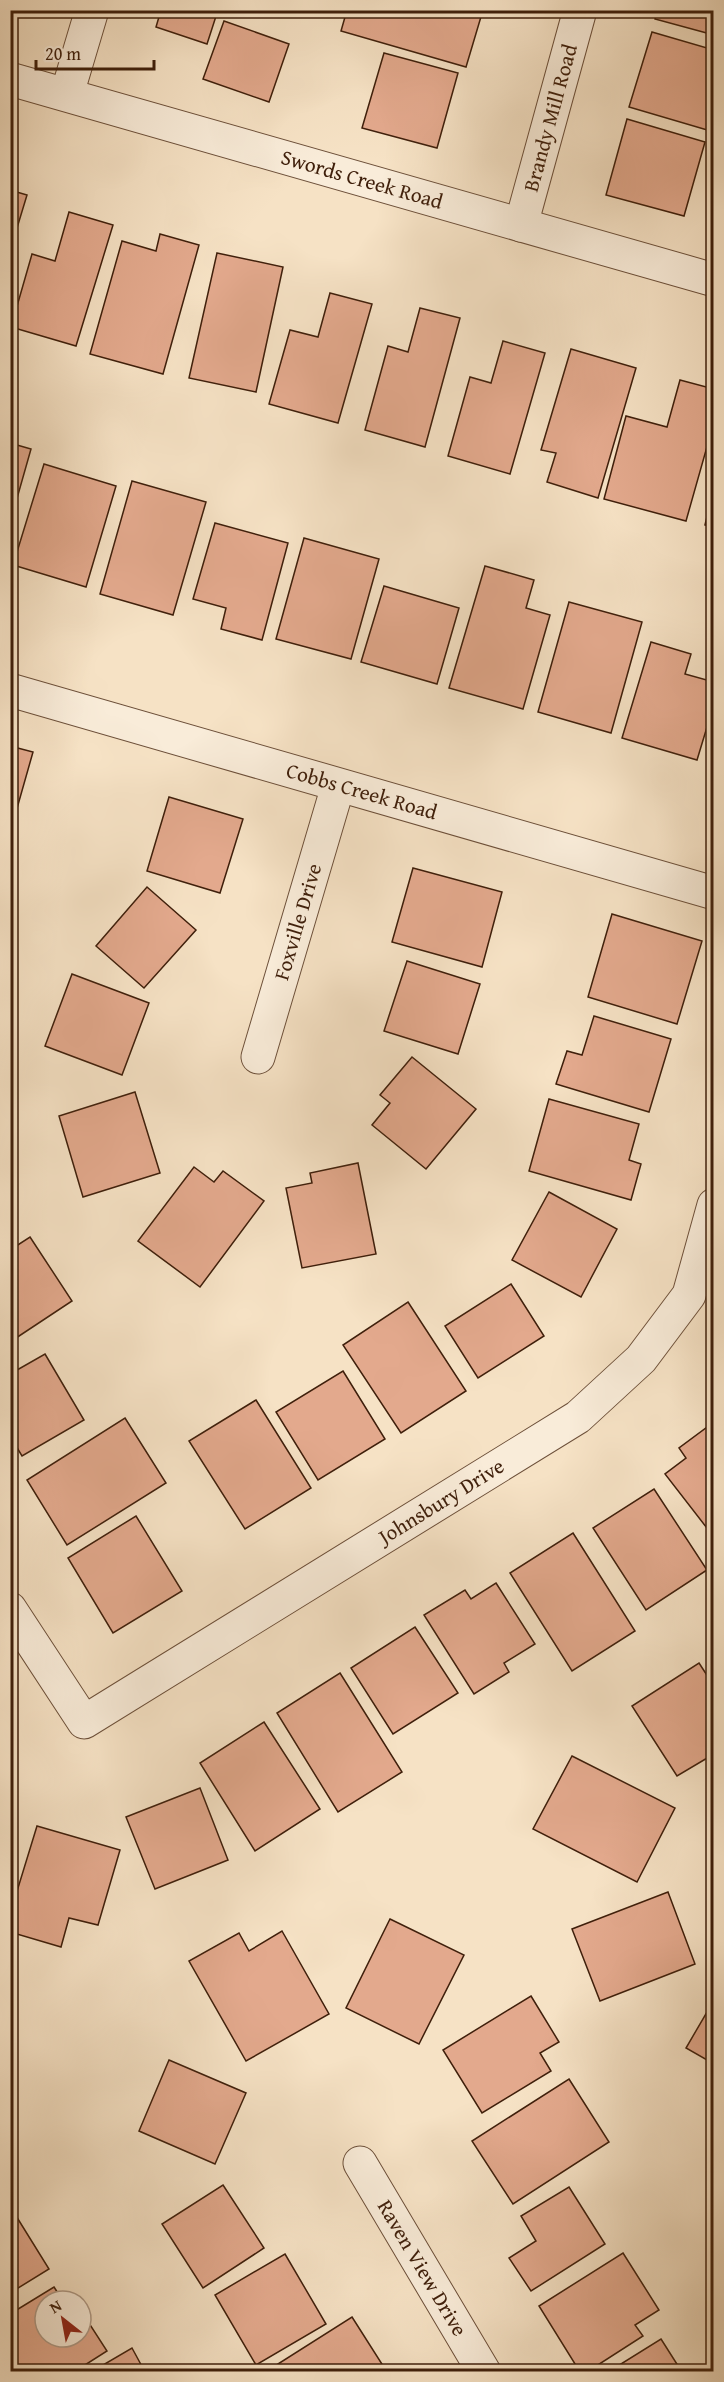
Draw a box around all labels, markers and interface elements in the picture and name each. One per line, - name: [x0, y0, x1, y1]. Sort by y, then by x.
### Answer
- scale bar: [36, 33, 154, 71]
- text: 20 m: [45, 40, 81, 67]
- street label: Brandy Mill Road: [515, 40, 585, 195]
- street label: Swords Creek Road: [278, 141, 447, 217]
- street label: Cobbs Creek Road: [283, 754, 442, 828]
- street label: Foxville Drive: [266, 859, 329, 984]
- street label: Johnsbury Drive: [370, 1450, 510, 1553]
- street label: Raven View Drive: [370, 2193, 475, 2342]
- north arrow: [33, 2289, 93, 2349]
- text: N: [45, 2293, 66, 2319]

